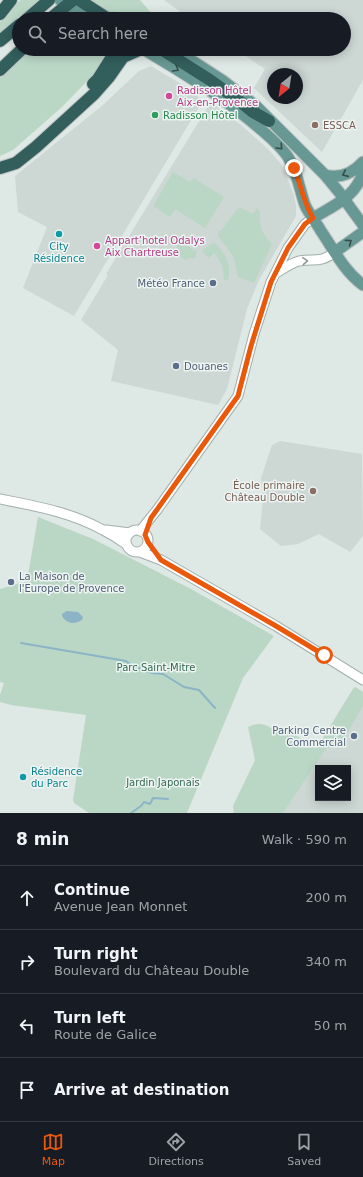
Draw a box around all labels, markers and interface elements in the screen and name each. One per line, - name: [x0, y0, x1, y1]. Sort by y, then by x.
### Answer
- search box: [12, 12, 351, 56]
- icon: search: [26, 23, 48, 45]
- text: Search here: [58, 25, 148, 43]
- one-way arrow: [172, 64, 179, 71]
- north arrow: [267, 68, 303, 104]
- place label: Radisson Hôtel Aix-en-Provence: [177, 85, 258, 108]
- marker: Radisson Hôtel Aix-en-Provence: [164, 91, 174, 101]
- marker: Radisson Hôtel: [150, 110, 160, 120]
- place label: Radisson Hôtel: [163, 110, 238, 121]
- marker: ESSCA: [310, 120, 320, 130]
- place label: ESSCA: [323, 120, 356, 131]
- one-way arrow: [275, 142, 282, 150]
- route end: [285, 159, 303, 177]
- one-way arrow: [342, 169, 350, 177]
- marker: City Résidence: [54, 229, 64, 239]
- place label: Appart’hotel Odalys Aix Chartreuse: [105, 235, 205, 258]
- one-way arrow: [345, 239, 352, 247]
- place label: City Résidence: [33, 241, 85, 264]
- marker: Appart’hotel Odalys Aix Chartreuse: [92, 241, 102, 251]
- one-way arrow: [302, 257, 308, 266]
- place label: Météo France: [138, 278, 205, 289]
- marker: Météo France: [208, 278, 218, 288]
- marker: Douanes: [171, 361, 181, 371]
- place label: Douanes: [184, 361, 228, 372]
- place label: École primaire Château Double: [224, 479, 305, 503]
- marker: École primaire Château Double: [308, 486, 318, 496]
- place label: La Maison de l'Europe de Provence: [19, 571, 124, 594]
- marker: La Maison de l'Europe de Provence: [6, 577, 16, 587]
- route start: [315, 646, 333, 664]
- park label: Parc Saint-Mitre: [117, 662, 195, 673]
- place label: Parking Centre Commercial: [272, 725, 346, 748]
- marker: Parking Centre Commercial: [349, 731, 359, 741]
- map controls: [315, 765, 351, 801]
- button: layers: [315, 765, 351, 801]
- place label: Résidence du Parc: [31, 766, 82, 789]
- marker: Résidence du Parc: [18, 772, 28, 782]
- park label: Jardin Japonais: [125, 777, 200, 788]
- text: 8 min: [16, 829, 69, 849]
- text: Walk · 590 m: [262, 832, 347, 847]
- text: Continue: [54, 881, 130, 899]
- icon: ahead: [16, 887, 38, 909]
- text: 200 m: [305, 890, 347, 905]
- text: Avenue Jean Monnet: [54, 899, 187, 914]
- text: Turn right: [54, 945, 138, 963]
- icon: right: [16, 951, 38, 973]
- text: 340 m: [305, 954, 347, 969]
- text: Boulevard du Château Double: [54, 963, 249, 978]
- text: Turn left: [54, 1009, 126, 1027]
- icon: left: [16, 1015, 38, 1037]
- text: 50 m: [314, 1018, 347, 1033]
- text: Route de Galice: [54, 1027, 157, 1042]
- icon: arrive: [16, 1079, 38, 1101]
- text: Arrive at destination: [54, 1081, 229, 1099]
- tab: Map: [42, 1131, 65, 1168]
- tab: Directions: [148, 1131, 204, 1168]
- tab: Saved: [287, 1131, 321, 1168]

